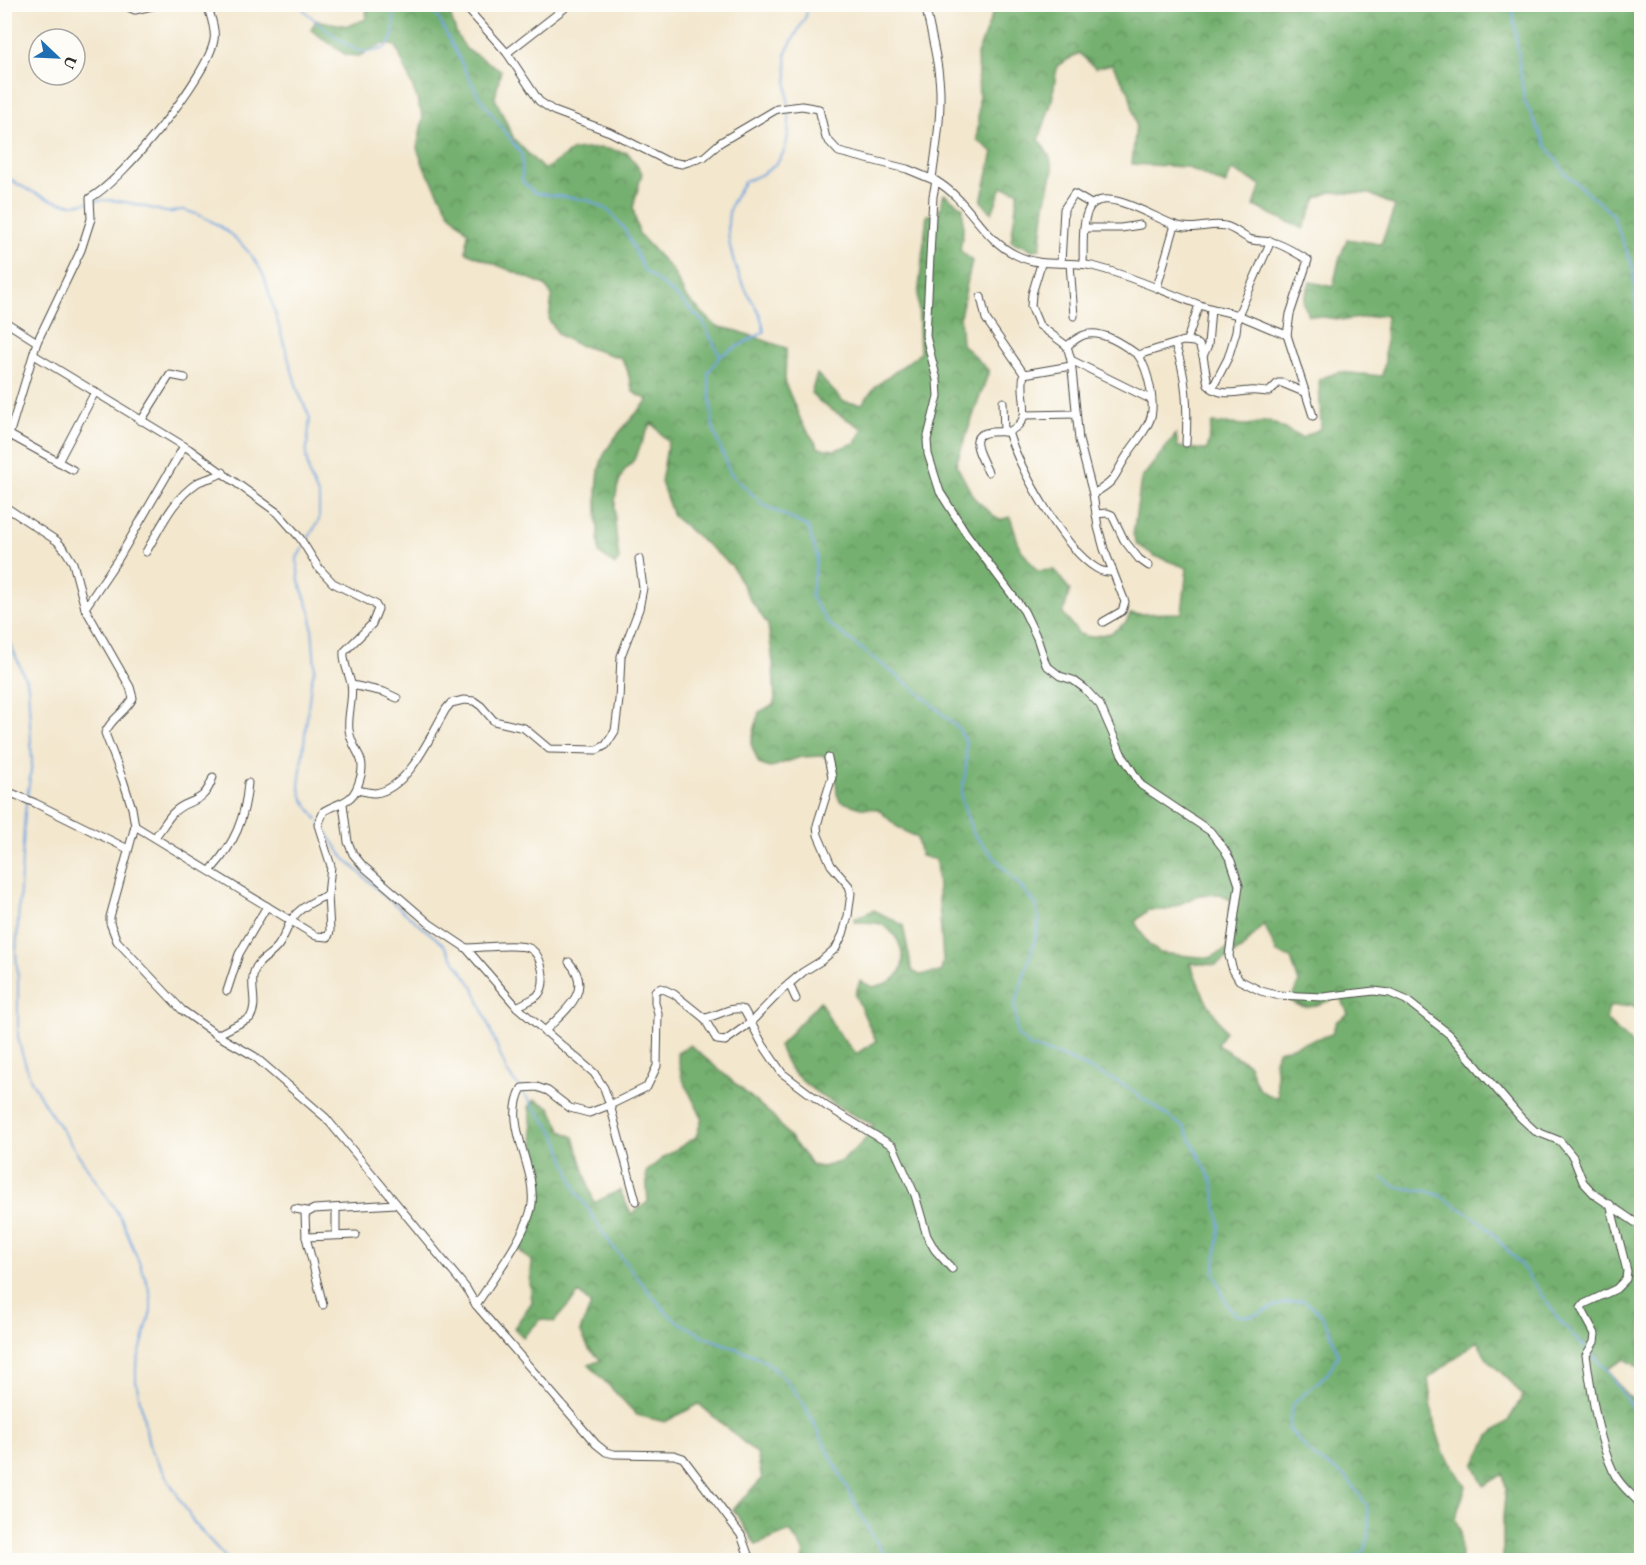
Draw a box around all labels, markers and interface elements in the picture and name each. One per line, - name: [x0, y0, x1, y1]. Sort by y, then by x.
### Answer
- north arrow: [27, 27, 87, 87]
- text: U: [58, 53, 82, 72]

